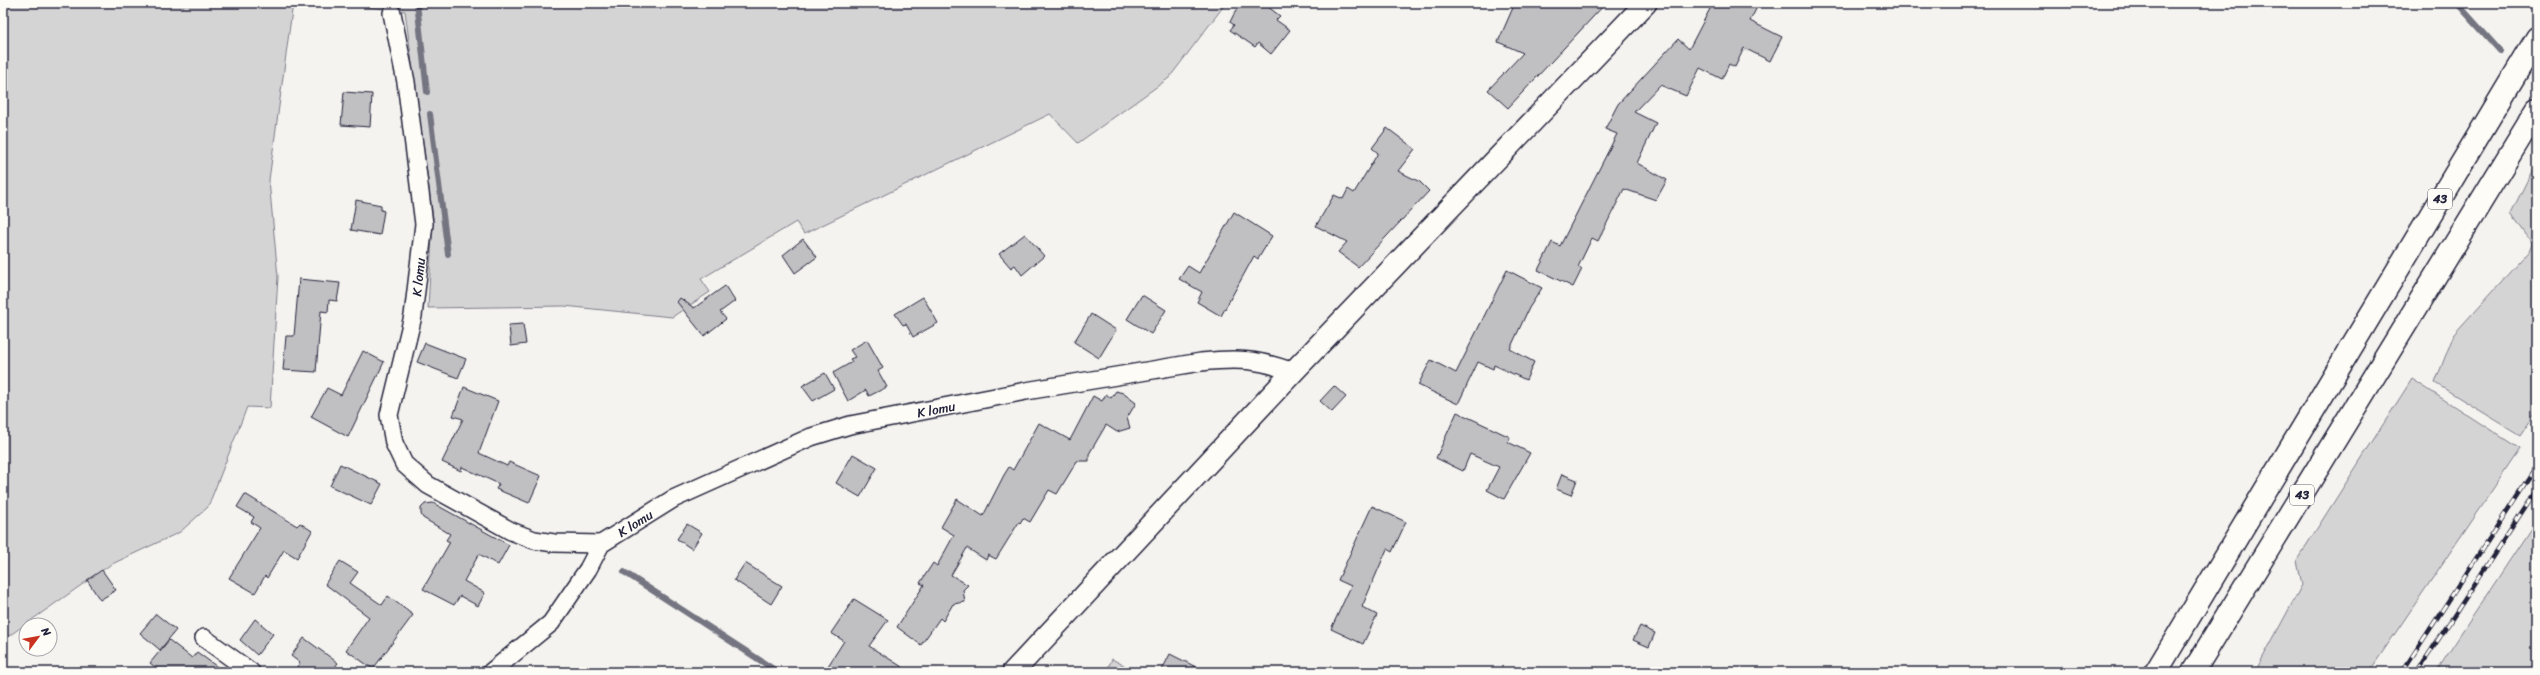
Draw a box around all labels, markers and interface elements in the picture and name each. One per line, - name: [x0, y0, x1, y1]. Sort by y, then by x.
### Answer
- road number: 43: [2428, 189, 2452, 209]
- street label: K lomu: [405, 257, 432, 297]
- street label: K lomu: [915, 395, 957, 424]
- road number: 43: [2290, 485, 2314, 505]
- street label: K lomu: [613, 503, 658, 543]
- north arrow: [18, 617, 58, 657]
- text: N: [35, 623, 56, 641]

